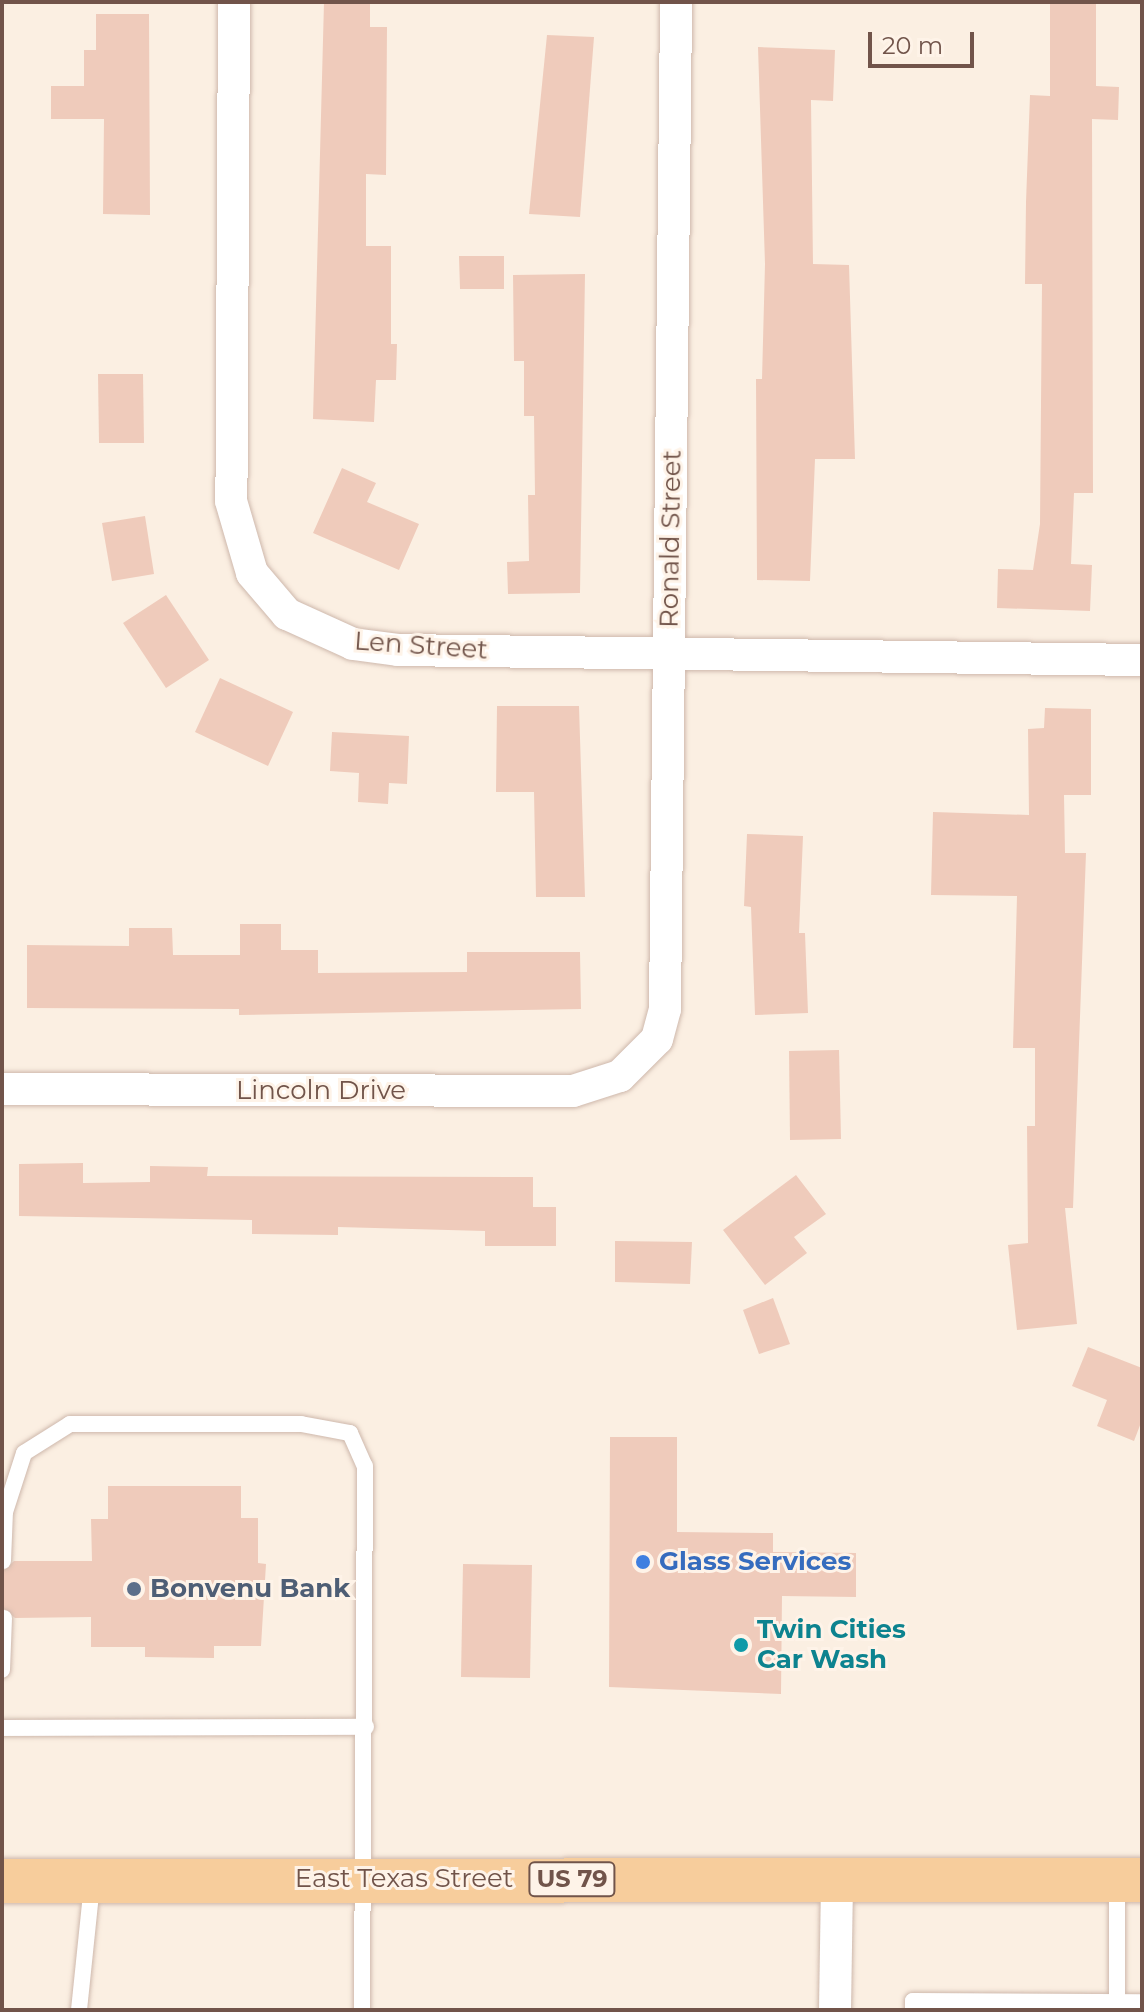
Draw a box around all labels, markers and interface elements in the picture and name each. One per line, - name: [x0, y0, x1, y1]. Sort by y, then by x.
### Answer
- scale bar: [872, 16, 978, 66]
- text: 20 m: [882, 31, 943, 60]
- street label: Ronald Street: [654, 450, 688, 628]
- street label: Len Street: [353, 626, 489, 666]
- street label: Lincoln Drive: [236, 1075, 406, 1107]
- place label: Glass Services: [659, 1546, 851, 1578]
- marker: Glass Services: [634, 1553, 652, 1571]
- place label: Bonvenu Bank: [150, 1573, 350, 1605]
- marker: Bonvenu Bank: [125, 1580, 143, 1598]
- place label: Twin Cities Car Wash: [757, 1614, 906, 1676]
- marker: Twin Cities Car Wash: [732, 1636, 750, 1654]
- road number: US 79: [528, 1859, 616, 1899]
- street label: East Texas Street: [295, 1863, 513, 1895]

